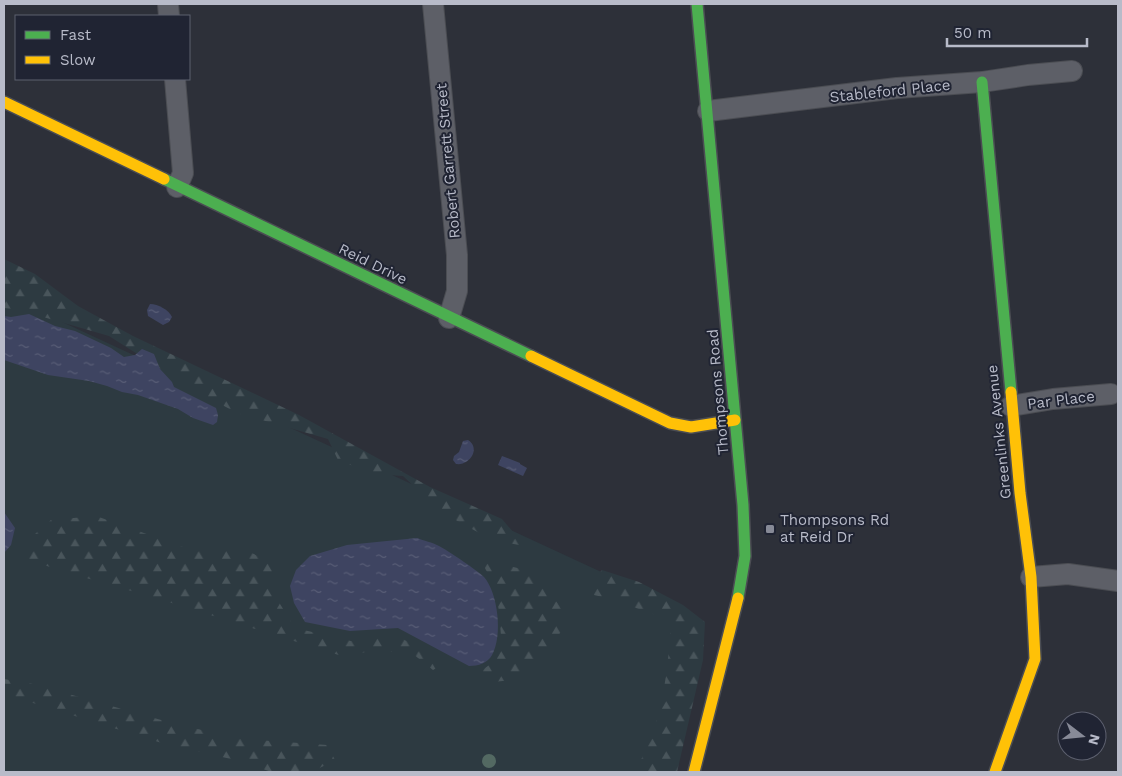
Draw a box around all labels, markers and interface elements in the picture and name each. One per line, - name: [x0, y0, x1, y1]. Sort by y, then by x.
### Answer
- legend: [15, 15, 190, 80]
- scale bar: [947, 15, 1087, 47]
- text: 50 m: [954, 24, 991, 42]
- text: Fast: [60, 26, 92, 44]
- text: Slow: [60, 51, 96, 69]
- street label: Stableford Place: [829, 76, 951, 106]
- street label: Robert Garrett Street: [432, 82, 464, 239]
- street label: Reid Drive: [336, 240, 410, 288]
- street label: Thompsons Road: [704, 328, 732, 456]
- street label: Greenlinks Avenue: [983, 364, 1015, 500]
- street label: Par Place: [1026, 387, 1096, 413]
- place label: Thompsons Rd at Reid Dr: [780, 511, 889, 546]
- marker: Thompsons Rd at Reid Dr: [764, 523, 776, 535]
- north arrow: [1057, 711, 1107, 761]
- text: N: [1085, 732, 1104, 747]

